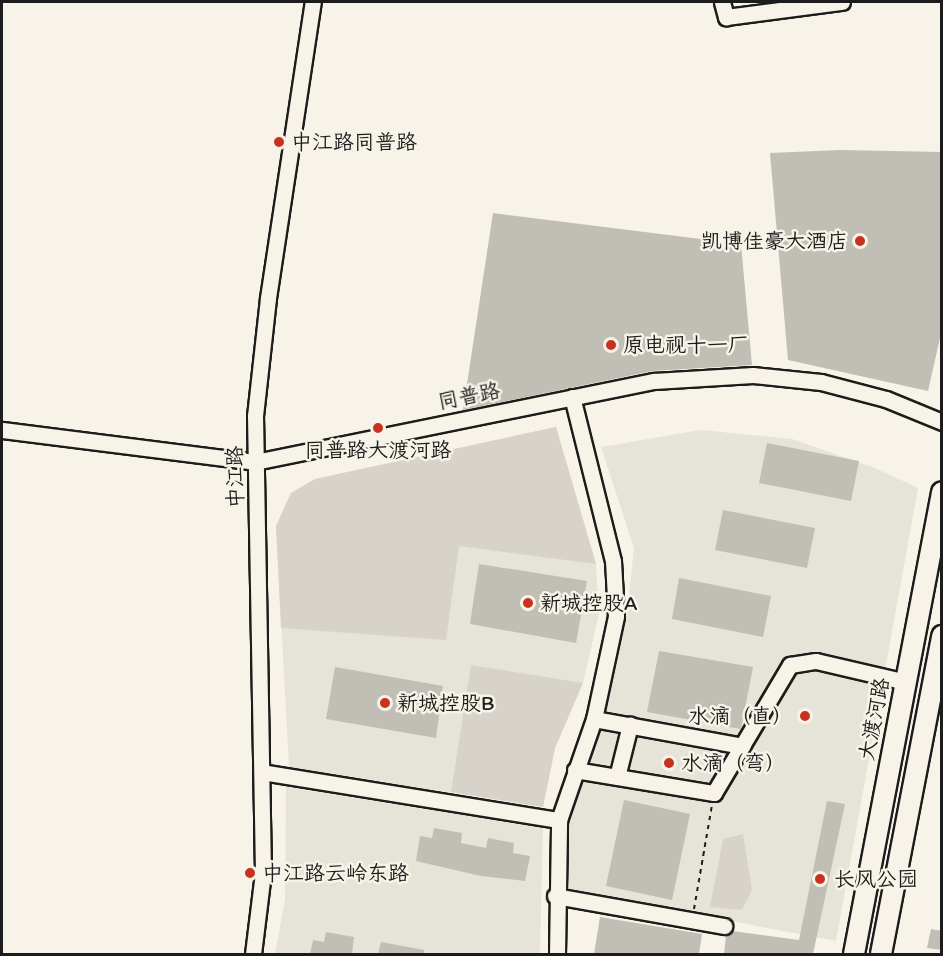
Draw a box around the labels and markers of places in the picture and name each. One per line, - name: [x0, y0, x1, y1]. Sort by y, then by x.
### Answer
- place label: 中江路同普路: [291, 129, 417, 155]
- marker: 中江路同普路: [272, 135, 286, 149]
- place label: 凯博佳豪大酒店: [701, 228, 848, 254]
- marker: 凯博佳豪大酒店: [853, 234, 867, 248]
- place label: 原电视十一厂: [623, 332, 749, 358]
- marker: 原电视十一厂: [604, 338, 618, 352]
- marker: 同普路大渡河路: [371, 421, 385, 435]
- place label: 同普路大渡河路: [305, 437, 451, 463]
- place label: 新城控股A: [540, 590, 637, 616]
- marker: 新城控股A: [521, 596, 535, 610]
- place label: 新城控股B: [397, 690, 495, 716]
- marker: 新城控股B: [378, 696, 392, 710]
- place label: 水滴（直）: [688, 703, 793, 729]
- marker: 水滴（直）: [798, 709, 812, 723]
- place label: 水滴（弯）: [681, 750, 786, 776]
- marker: 水滴（弯）: [662, 756, 676, 770]
- place label: 中江路云岭东路: [262, 860, 409, 886]
- marker: 中江路云岭东路: [243, 866, 257, 880]
- place label: 长风公园: [834, 866, 918, 892]
- marker: 长风公园: [811, 870, 829, 888]

